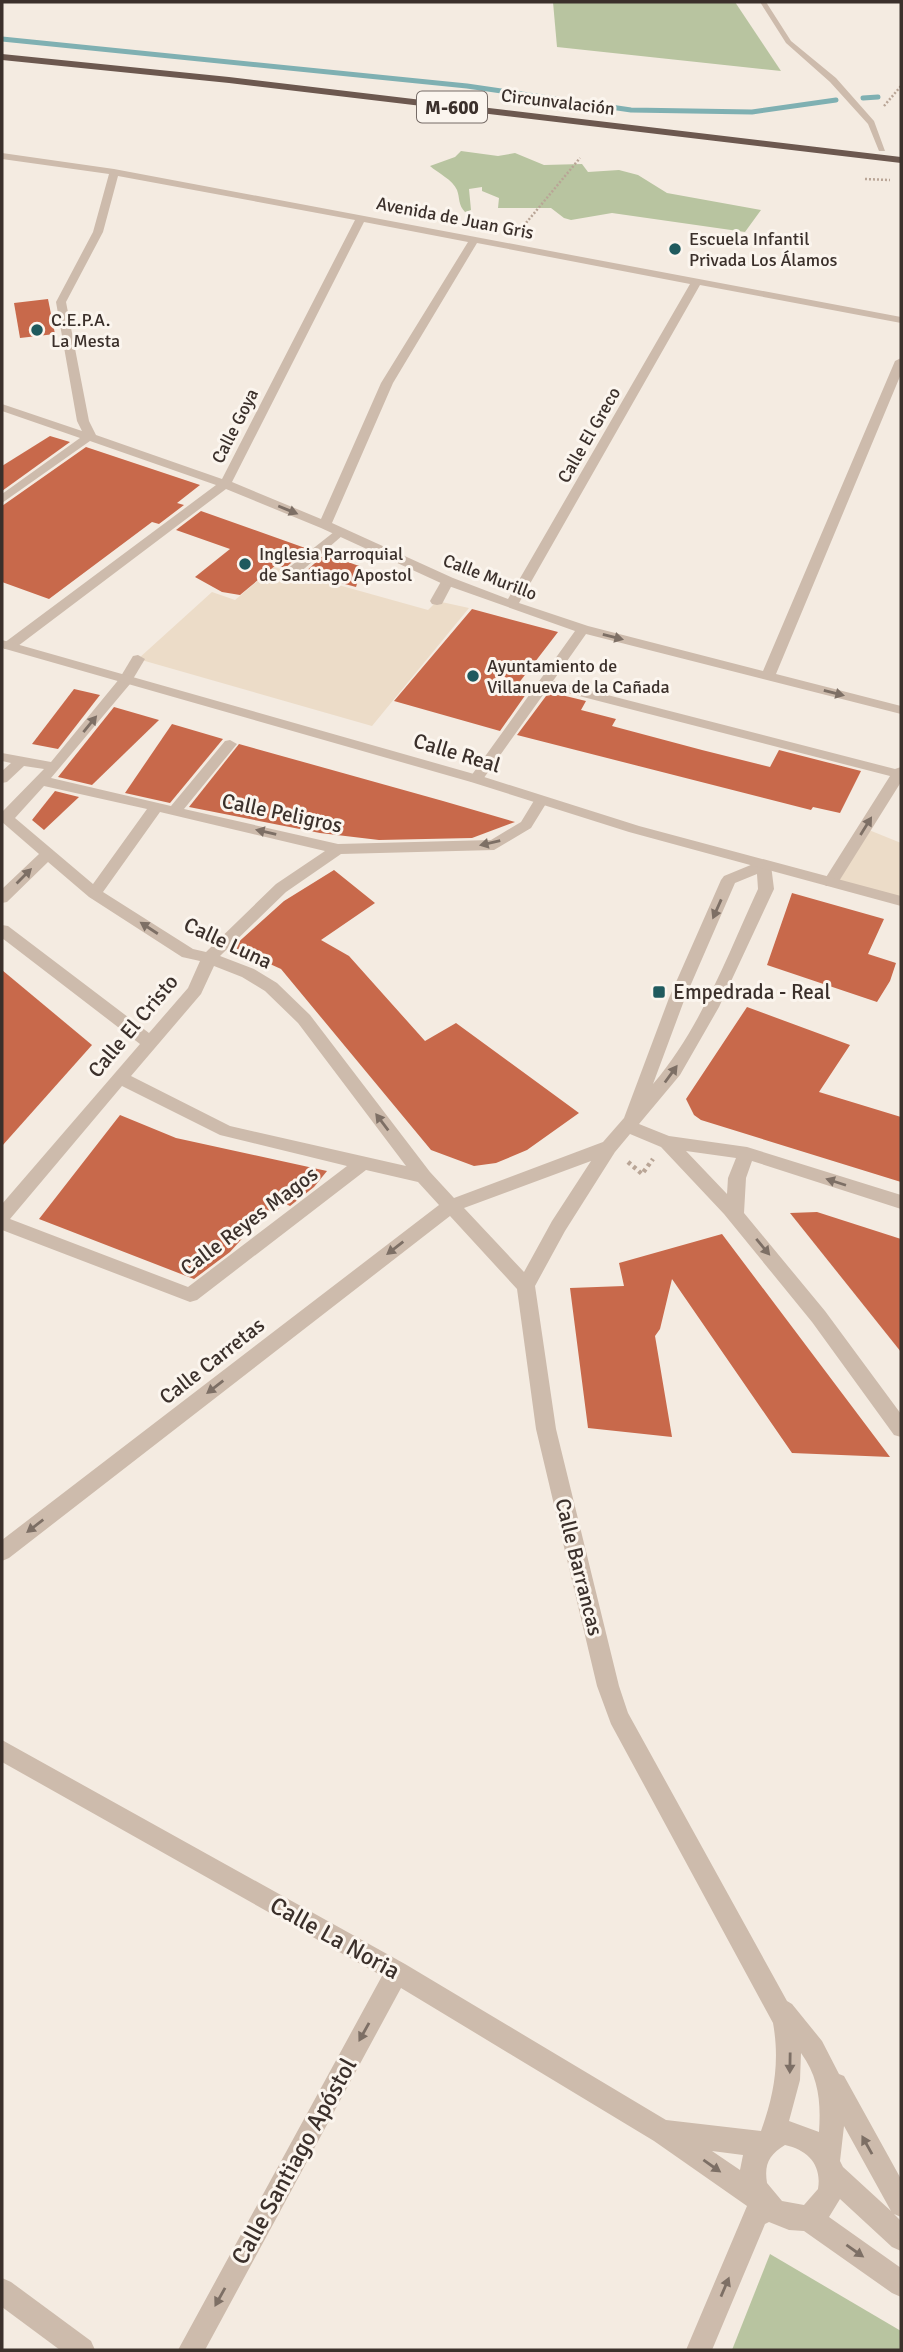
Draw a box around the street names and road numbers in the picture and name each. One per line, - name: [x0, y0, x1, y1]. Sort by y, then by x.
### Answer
- street label: Circunvalación: [500, 84, 616, 120]
- road number: M-600: [417, 92, 487, 122]
- street label: Avenida de Juan Gris: [375, 192, 536, 244]
- street label: Calle El Greco: [553, 383, 625, 487]
- street label: Calle Goya: [207, 385, 263, 467]
- street label: Calle Murillo: [440, 549, 540, 605]
- street label: Calle Real: [410, 727, 504, 779]
- street label: Calle Peligros: [219, 788, 345, 838]
- street label: Calle Luna: [180, 911, 276, 975]
- street label: Calle El Cristo: [82, 969, 184, 1083]
- street label: Calle Reyes Magos: [175, 1161, 323, 1281]
- street label: Calle Carretas: [154, 1312, 270, 1410]
- street label: Calle Barrancas: [549, 1496, 609, 1638]
- street label: Calle La Noria: [265, 1890, 405, 1986]
- street label: Calle Santiago Apóstol: [225, 2052, 363, 2270]

